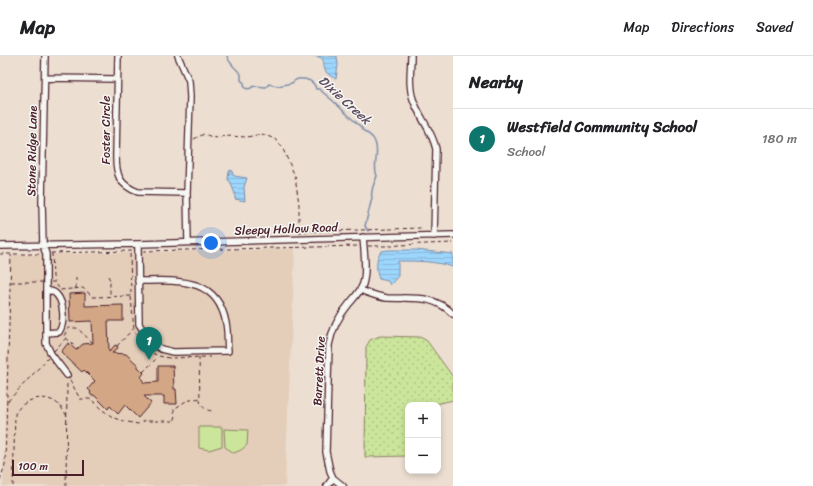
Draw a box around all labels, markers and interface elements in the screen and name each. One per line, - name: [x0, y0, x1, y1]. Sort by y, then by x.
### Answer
- text: Map: [20, 11, 55, 44]
- text: Map: [623, 15, 649, 40]
- text: Directions: [671, 15, 734, 40]
- text: Saved: [756, 15, 793, 40]
- text: Nearby: [469, 67, 523, 97]
- water label: Dixie Creek: [313, 70, 378, 131]
- street label: Foster Circle: [95, 96, 117, 164]
- street label: Stone Ridge Lane: [20, 105, 44, 197]
- text: Westfield Community School: [507, 114, 697, 140]
- text: 1: [479, 127, 485, 150]
- text: 180 m: [762, 127, 797, 150]
- text: School: [507, 140, 545, 163]
- street label: Sleepy Hollow Road: [234, 216, 340, 242]
- your location: [201, 233, 221, 253]
- pin: 1: [136, 327, 162, 360]
- street label: Barrett Drive: [306, 336, 332, 406]
- map controls: [405, 402, 441, 474]
- button: +: [405, 402, 441, 438]
- button: −: [405, 438, 441, 474]
- text: 100 m: [18, 457, 48, 476]
- scale bar: [12, 458, 84, 477]

